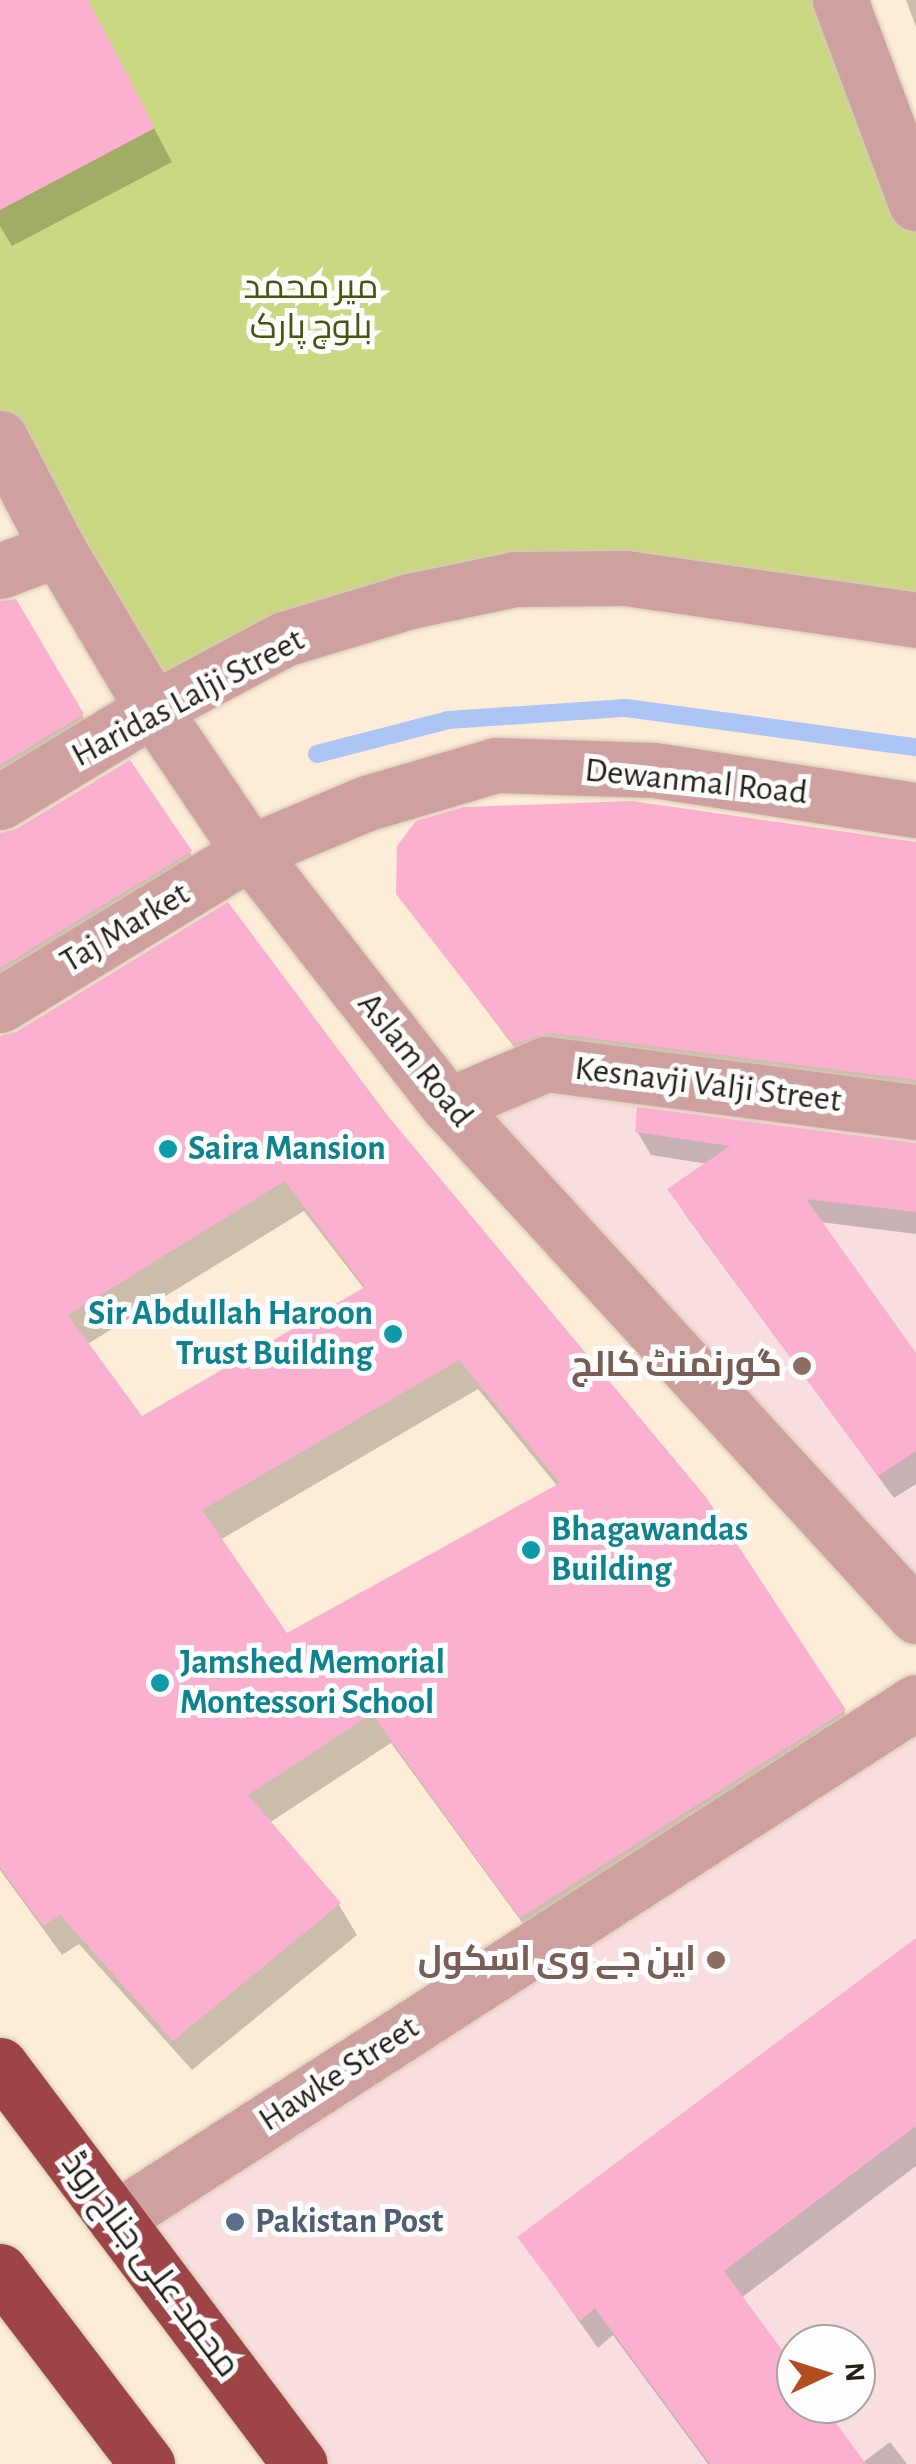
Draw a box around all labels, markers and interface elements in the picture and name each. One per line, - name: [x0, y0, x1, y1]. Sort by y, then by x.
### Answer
- park label: میر محمد بلوچ پارک: [244, 267, 378, 349]
- street label: Haridas Lalji Street: [65, 619, 311, 777]
- street label: Dewanmal Road: [583, 749, 809, 815]
- street label: Taj Market: [53, 873, 197, 983]
- street label: Aslam Road: [348, 984, 482, 1136]
- street label: Kesnavji Valji Street: [572, 1048, 844, 1122]
- place label: Saira Mansion: [188, 1128, 386, 1170]
- marker: Saira Mansion: [157, 1138, 179, 1160]
- place label: Sir Abdullah Haroon Trust Building: [88, 1293, 373, 1375]
- marker: Sir Abdullah Haroon Trust Building: [382, 1323, 404, 1345]
- place label: گورنمنٹ کالج: [571, 1345, 782, 1387]
- marker: گورنمنٹ کالج: [791, 1355, 813, 1377]
- place label: Bhagawandas Building: [551, 1509, 748, 1591]
- marker: Bhagawandas Building: [520, 1539, 542, 1561]
- place label: Jamshed Memorial Montessori School: [180, 1642, 445, 1724]
- marker: Jamshed Memorial Montessori School: [149, 1672, 171, 1694]
- place label: این جے وی اسکول: [418, 1939, 696, 1981]
- marker: این جے وی اسکول: [705, 1949, 727, 1971]
- street label: Hawke Street: [251, 2007, 427, 2141]
- street label: محمد علی جناح روڈ: [52, 2144, 248, 2386]
- place label: Pakistan Post: [255, 2201, 443, 2243]
- marker: Pakistan Post: [224, 2211, 246, 2233]
- north arrow: [776, 2324, 876, 2424]
- text: N: [839, 2361, 869, 2383]

